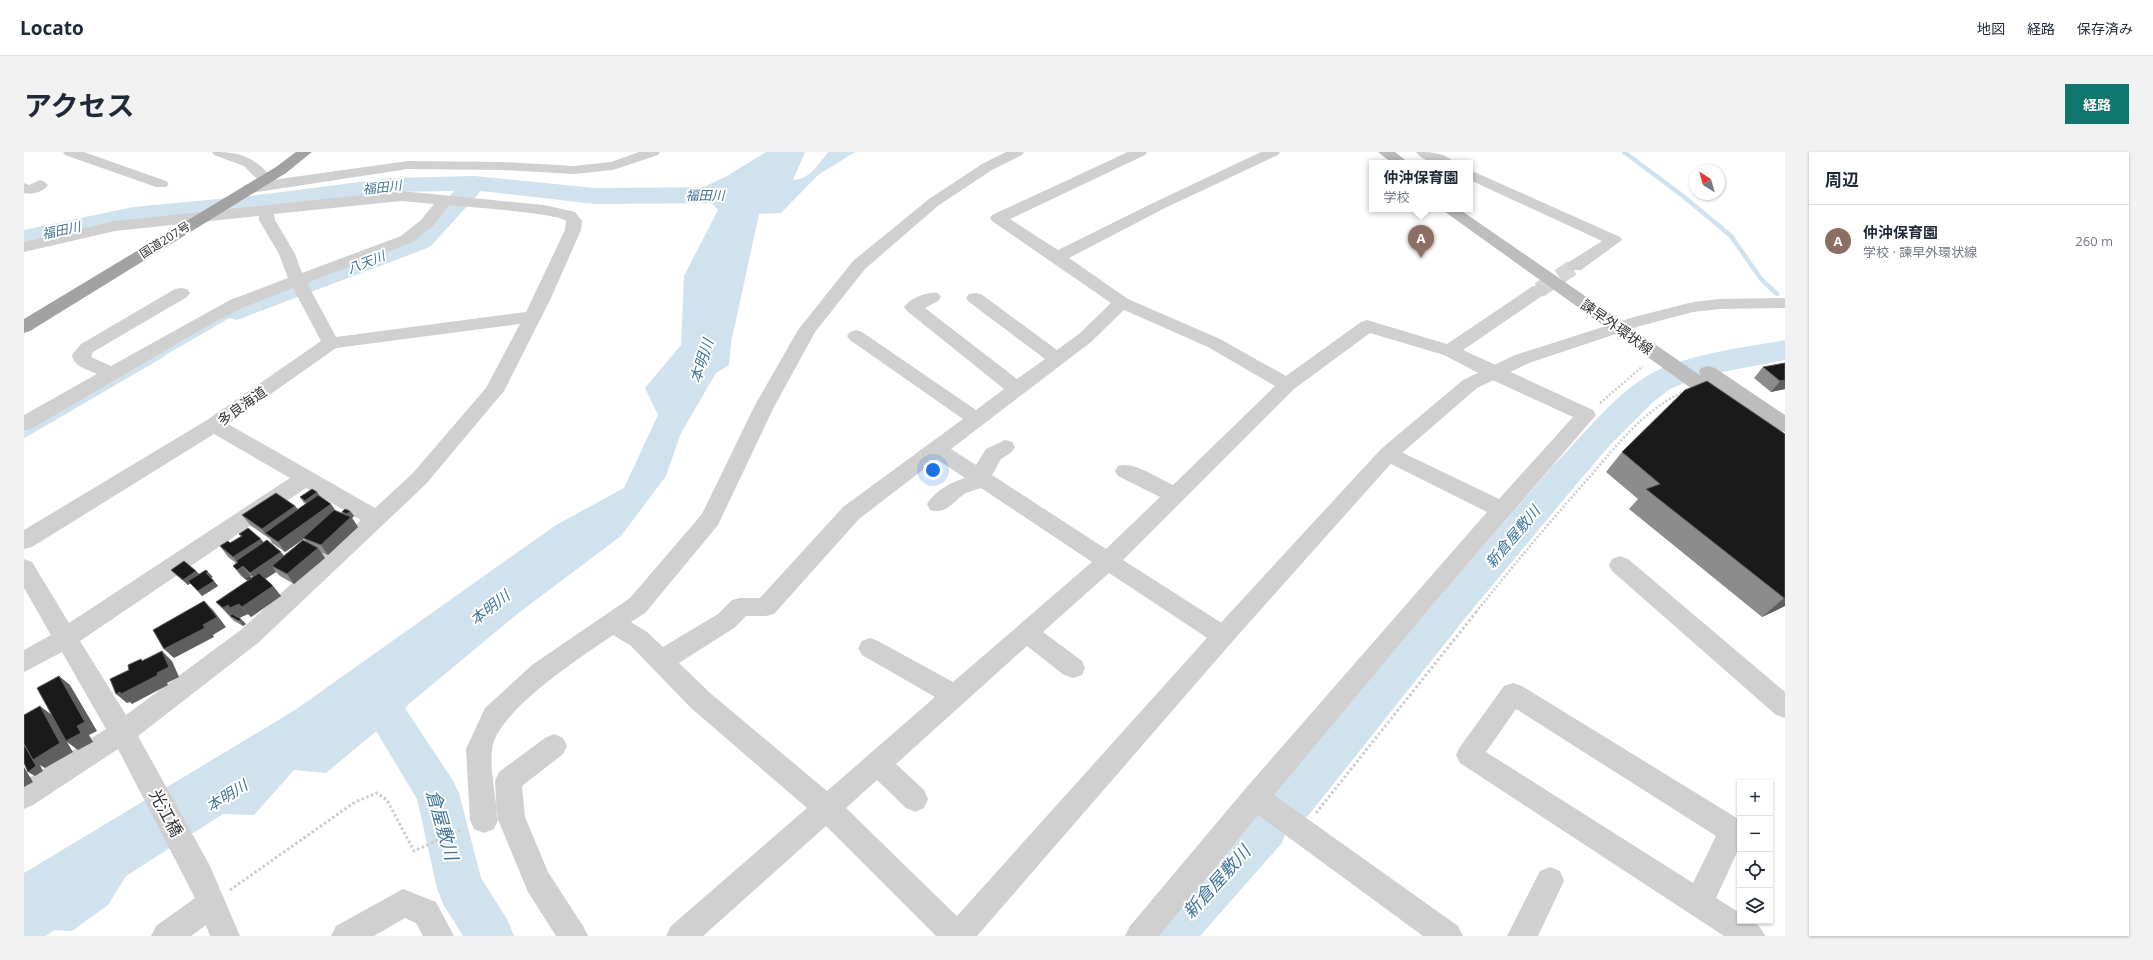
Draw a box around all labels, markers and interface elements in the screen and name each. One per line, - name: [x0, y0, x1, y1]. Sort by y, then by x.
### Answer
- text: Locato: [20, 15, 84, 41]
- text: 地図: [1977, 19, 2005, 38]
- text: 経路: [2027, 19, 2055, 38]
- text: 保存済み: [2077, 19, 2133, 38]
- button: 経路: [2065, 84, 2129, 124]
- text: アクセス: [24, 86, 135, 124]
- popup: [1369, 160, 1473, 212]
- north arrow: [1689, 164, 1725, 200]
- text: 仲沖保育園: [1383, 167, 1459, 187]
- text: 周辺: [1825, 168, 1859, 191]
- water label: 福田川: [362, 176, 404, 198]
- water label: 福田川: [685, 186, 726, 204]
- text: 学校: [1383, 188, 1410, 206]
- water label: 福田川: [40, 217, 84, 243]
- street label: 国道207号: [136, 217, 193, 262]
- text: 仲沖保育園: [1863, 222, 1938, 242]
- pin: A: [1408, 225, 1434, 258]
- text: A: [1834, 232, 1842, 250]
- text: 260 m: [2075, 232, 2113, 250]
- text: 学校 · 諫早外環状線: [1863, 243, 1977, 261]
- water label: 八天川: [345, 246, 389, 277]
- street label: 諫早外環状線: [1577, 295, 1657, 358]
- water label: 本明川: [685, 334, 718, 385]
- street label: 多良海道: [213, 382, 270, 429]
- your location: [923, 460, 943, 480]
- water label: 新倉屋敷川: [1480, 500, 1545, 572]
- water label: 本明川: [465, 584, 515, 629]
- water label: 本明川: [202, 774, 253, 816]
- map controls: [1737, 780, 1773, 924]
- button: +: [1737, 780, 1773, 816]
- street label: 光江橋: [144, 785, 189, 841]
- water label: 倉屋敷川: [422, 787, 465, 865]
- button: −: [1737, 816, 1773, 852]
- water label: 新倉屋敷川: [1177, 838, 1257, 923]
- button: locate: [1737, 852, 1773, 888]
- button: layers: [1737, 888, 1773, 924]

